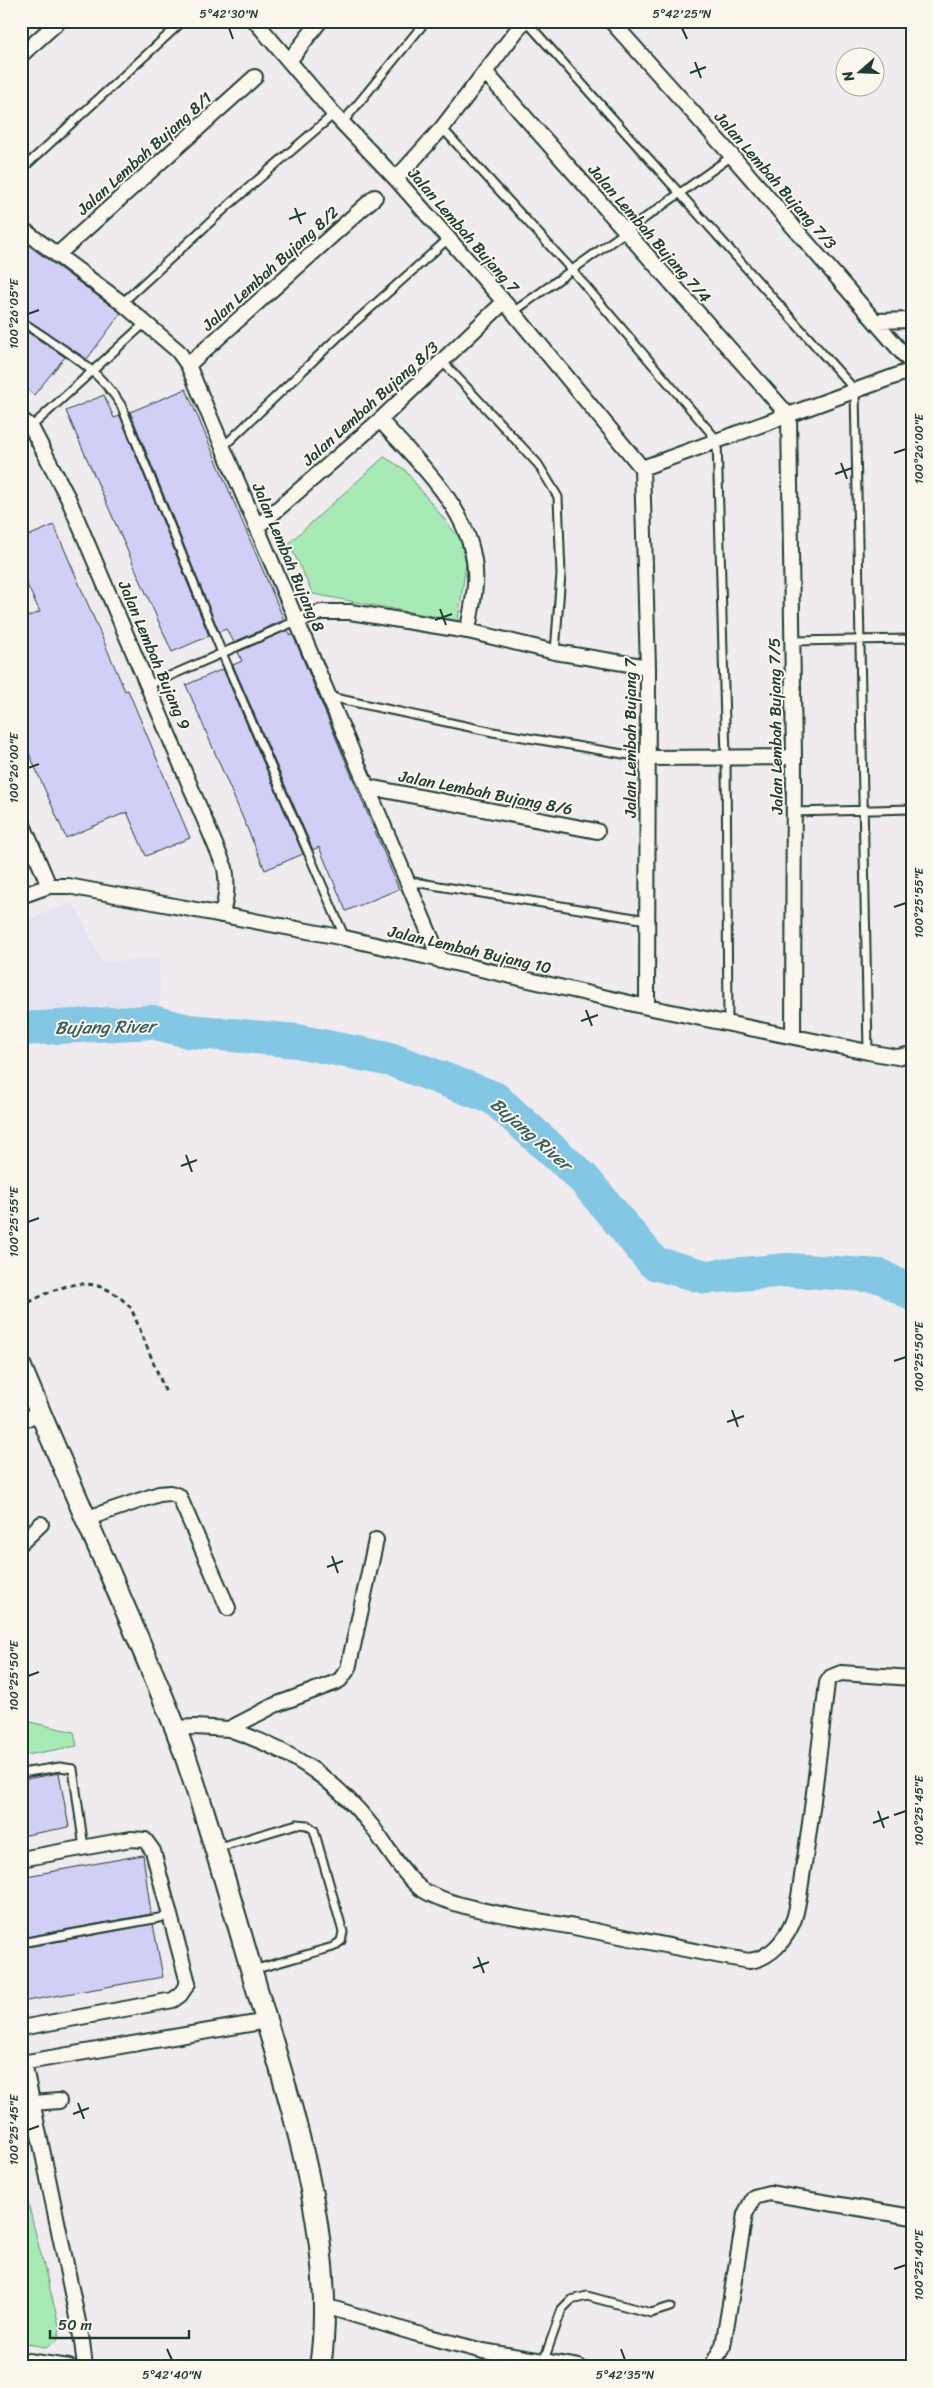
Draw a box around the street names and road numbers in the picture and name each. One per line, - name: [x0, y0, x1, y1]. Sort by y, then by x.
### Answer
- street label: Jalan Lembah Bujang 8/1: [69, 84, 219, 223]
- street label: Jalan Lembah Bujang 7/3: [706, 104, 844, 256]
- street label: Jalan Lembah Bujang 7/4: [580, 156, 719, 310]
- street label: Jalan Lembah Bujang 7: [400, 160, 527, 301]
- street label: Jalan Lembah Bujang 8/2: [194, 198, 346, 339]
- street label: Jalan Lembah Bujang 8/3: [294, 333, 446, 474]
- street label: Jalan Lembah Bujang 8: [244, 477, 333, 637]
- street label: Jalan Lembah Bujang 9: [110, 575, 199, 735]
- street label: Jalan Lembah Bujang 7/5: [759, 637, 792, 816]
- street label: Jalan Lembah Bujang 7: [616, 658, 645, 819]
- street label: Jalan Lembah Bujang 8/6: [395, 761, 575, 824]
- street label: Jalan Lembah Bujang 10: [384, 916, 554, 982]

